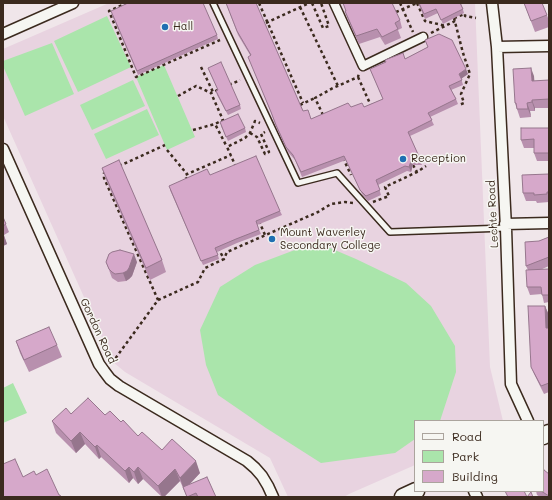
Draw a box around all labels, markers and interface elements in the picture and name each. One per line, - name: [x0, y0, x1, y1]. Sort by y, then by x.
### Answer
- place label: Hall: [173, 20, 193, 34]
- marker: Hall: [160, 22, 170, 32]
- place label: Reception: [411, 152, 466, 166]
- marker: Reception: [398, 154, 408, 164]
- street label: Lechte Road: [485, 180, 501, 248]
- place label: Mount Waverley Secondary College: [280, 226, 381, 252]
- marker: Mount Waverley Secondary College: [267, 234, 277, 244]
- street label: Gordon Road: [77, 296, 119, 366]
- legend: [414, 420, 544, 492]
- text: Road: [452, 428, 482, 444]
- text: Park: [452, 448, 479, 464]
- text: Building: [452, 468, 498, 484]

